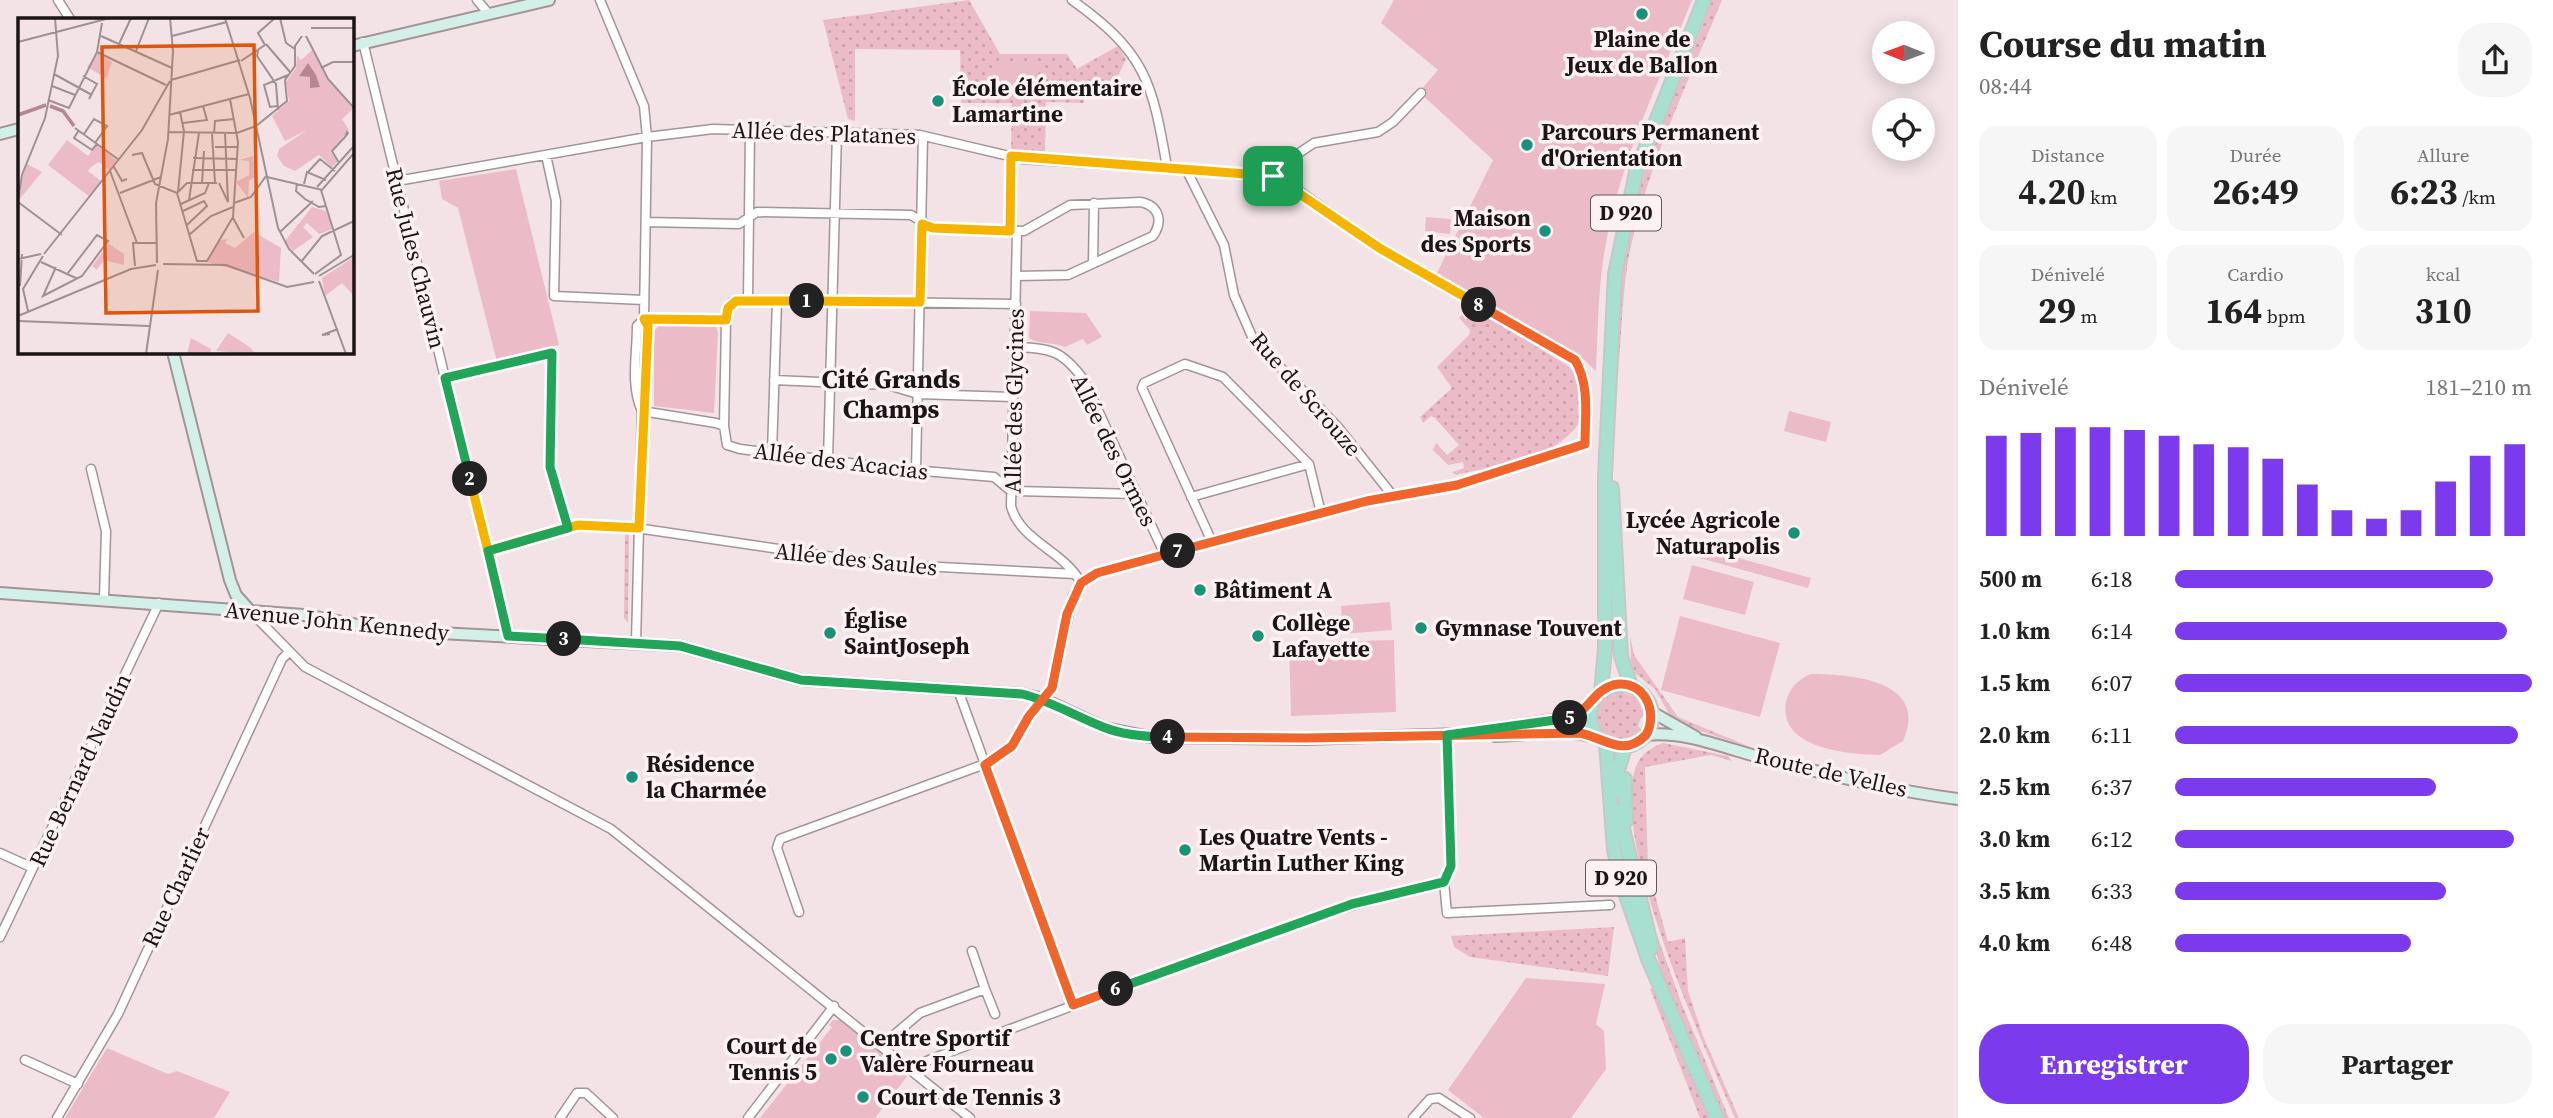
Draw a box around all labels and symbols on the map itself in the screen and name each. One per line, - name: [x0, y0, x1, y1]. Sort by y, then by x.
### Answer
- marker: Plaine de Jeux de Ballon: [1634, 6, 1650, 22]
- inset map: [18, 18, 354, 354]
- north arrow: [1872, 21, 1936, 84]
- place label: Plaine de Jeux de Ballon: [1564, 23, 1718, 81]
- place label: École élémentaire Lamartine: [952, 72, 1142, 130]
- marker: École élémentaire Lamartine: [930, 93, 946, 109]
- street label: Allée des Platanes: [731, 114, 917, 152]
- place label: Parcours Permanent d'Orientation: [1541, 116, 1760, 174]
- marker: Parcours Permanent d'Orientation: [1519, 137, 1535, 153]
- pin: [1243, 146, 1303, 206]
- street label: Rue Jules Chauvin: [378, 164, 454, 352]
- road number: D 920: [1591, 196, 1661, 230]
- place label: Maison des Sports: [1421, 202, 1531, 260]
- marker: Maison des Sports: [1537, 223, 1553, 239]
- pin: 1: [790, 284, 824, 318]
- pin: 8: [1462, 288, 1496, 322]
- street label: Allée des Glycines: [996, 308, 1032, 494]
- street label: Rue de Scrouze: [1243, 325, 1369, 463]
- district label: Cité Grands Champs: [822, 361, 961, 427]
- street label: Allée des Ormes: [1063, 368, 1165, 532]
- street label: Allée des Acacias: [752, 434, 930, 488]
- pin: 2: [452, 462, 488, 496]
- place label: Lycée Agricole Naturapolis: [1626, 504, 1780, 562]
- marker: Lycée Agricole Naturapolis: [1786, 525, 1802, 541]
- pin: 7: [1160, 534, 1196, 568]
- street label: Allée des Saules: [773, 535, 939, 583]
- place label: Bâtiment A: [1214, 574, 1333, 606]
- marker: Bâtiment A: [1192, 582, 1208, 598]
- street label: Avenue John Kennedy: [223, 593, 451, 649]
- place label: Église SaintJoseph: [844, 604, 970, 662]
- place label: Collège Lafayette: [1272, 607, 1370, 665]
- place label: Gymnase Touvent: [1435, 612, 1623, 644]
- marker: Gymnase Touvent: [1413, 620, 1429, 636]
- pin: 3: [546, 622, 582, 656]
- marker: Église SaintJoseph: [822, 625, 838, 641]
- marker: Collège Lafayette: [1250, 628, 1266, 644]
- street label: Rue Bernard Naudin: [21, 668, 139, 872]
- pin: 5: [1552, 700, 1588, 736]
- pin: 4: [1150, 720, 1186, 754]
- street label: Route de Velles: [1752, 739, 1910, 805]
- place label: Résidence la Charmée: [646, 748, 766, 806]
- marker: Résidence la Charmée: [624, 769, 640, 785]
- street label: Rue Charlier: [134, 821, 218, 952]
- place label: Les Quatre Vents - Martin Luther King: [1199, 821, 1404, 879]
- marker: Les Quatre Vents - Martin Luther King: [1177, 842, 1193, 858]
- road number: D 920: [1586, 860, 1656, 896]
- pin: 6: [1098, 972, 1134, 1006]
- place label: Centre Sportif Valère Fourneau: [860, 1022, 1034, 1080]
- place label: Court de Tennis 5: [726, 1030, 817, 1088]
- marker: Centre Sportif Valère Fourneau: [838, 1043, 854, 1059]
- marker: Court de Tennis 5: [823, 1051, 839, 1067]
- place label: Court de Tennis 3: [877, 1081, 1061, 1113]
- marker: Court de Tennis 3: [855, 1089, 871, 1105]

